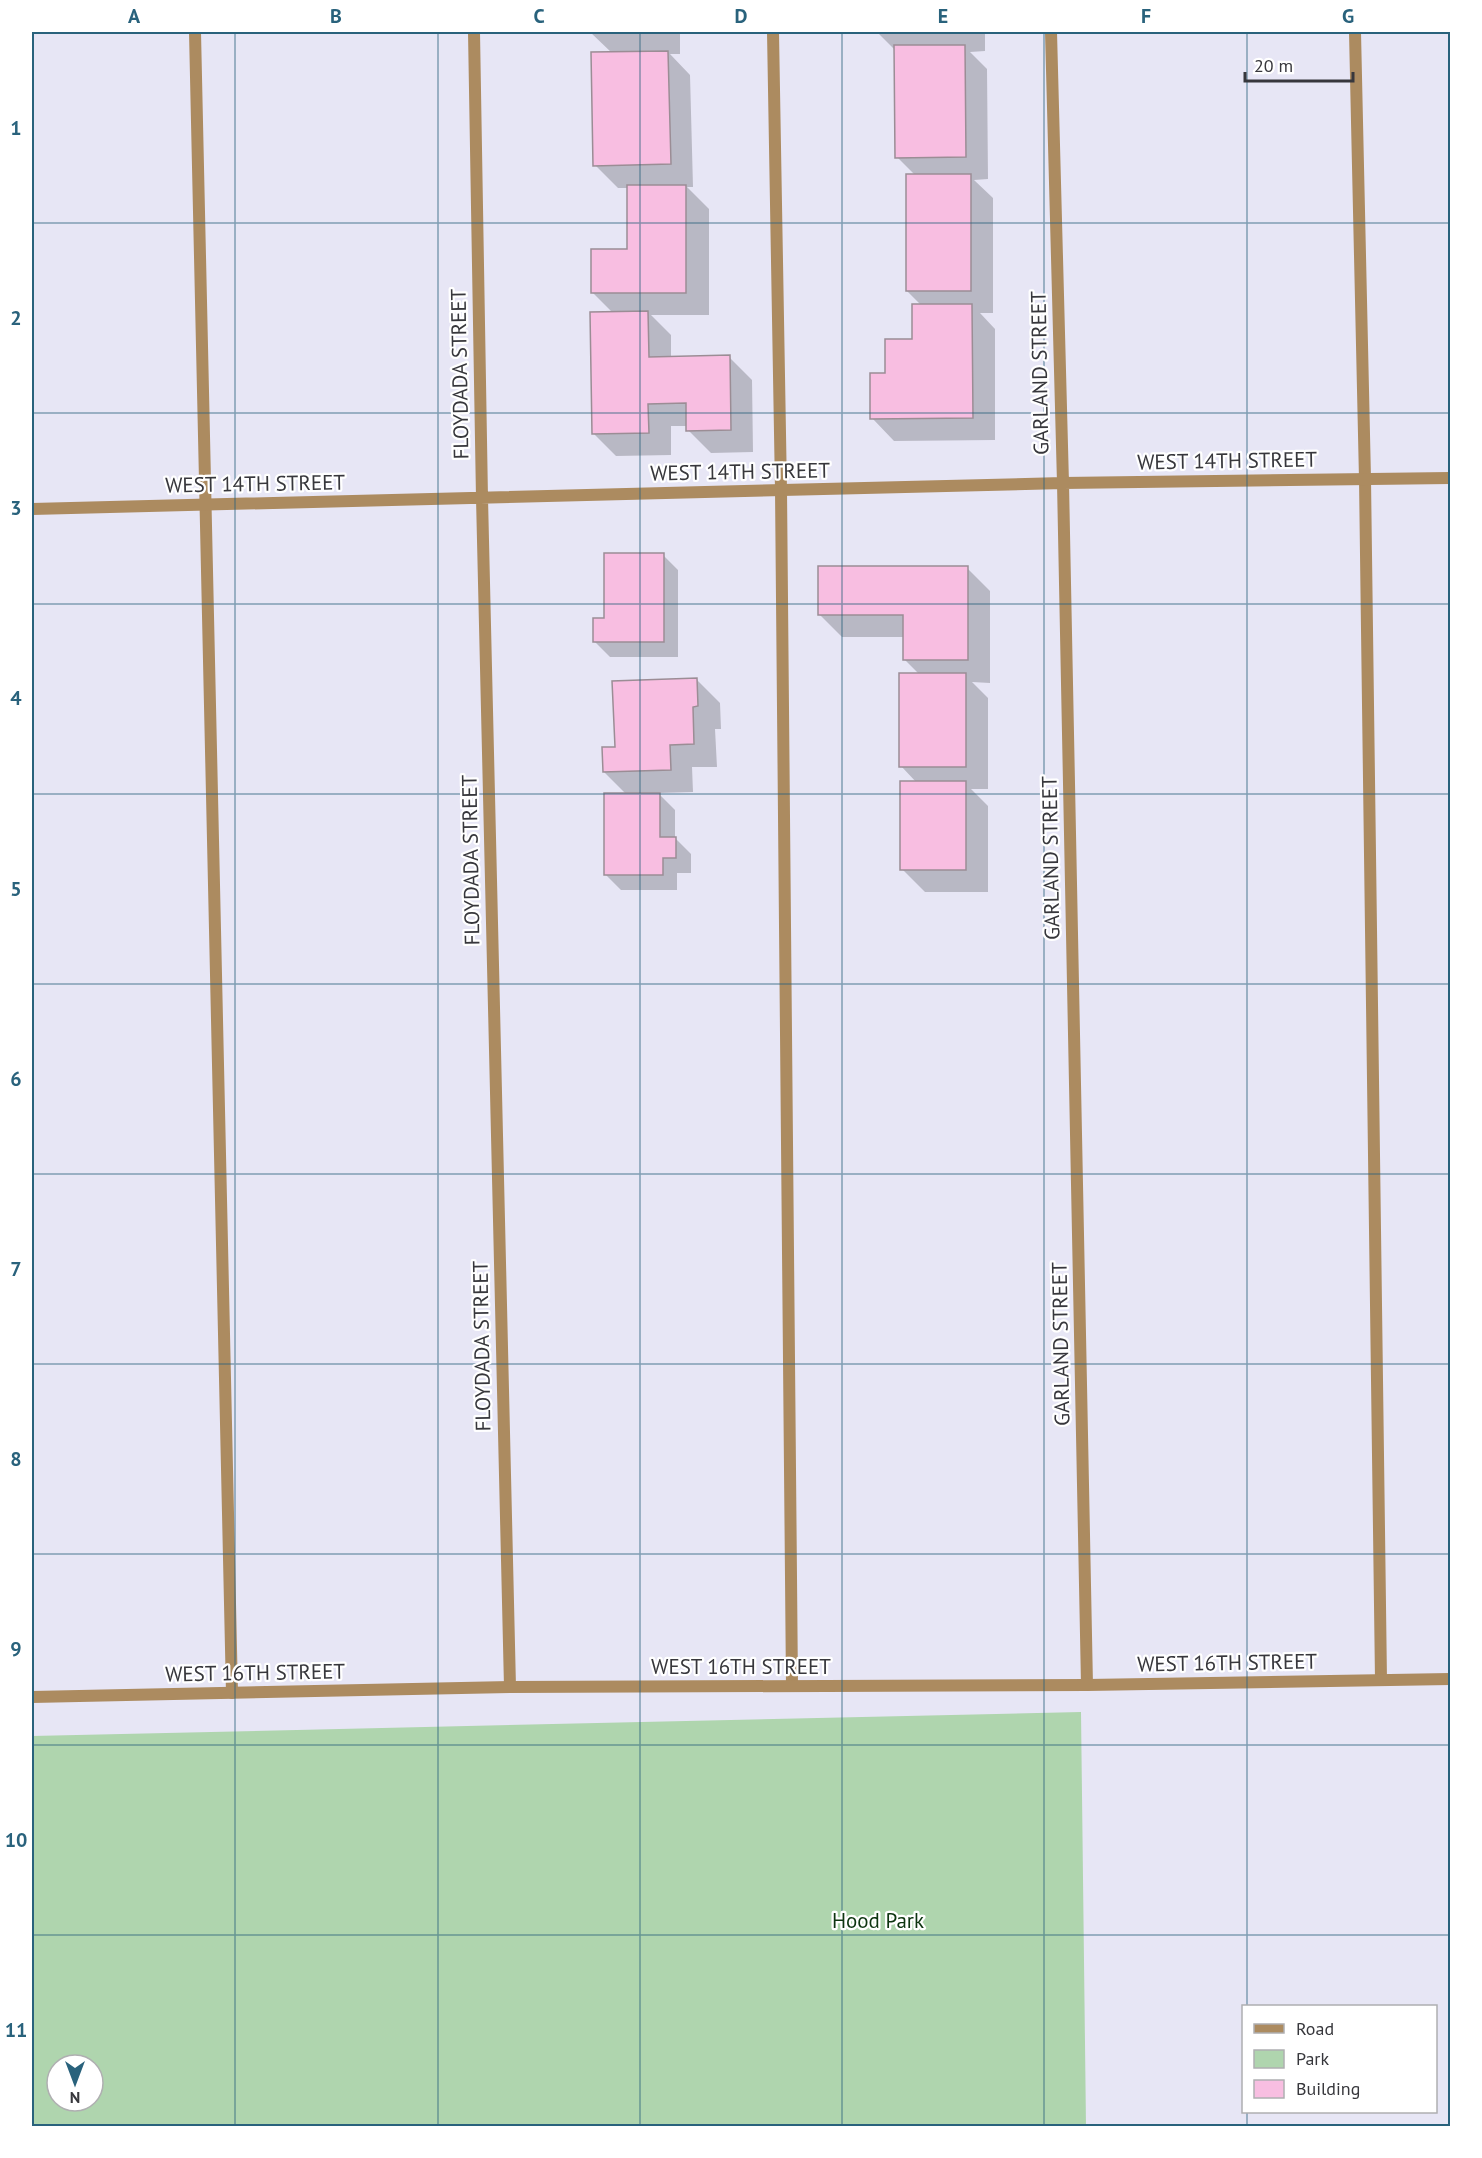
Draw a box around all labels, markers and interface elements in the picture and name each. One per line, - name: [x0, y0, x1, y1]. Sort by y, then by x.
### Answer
- text: A: [128, 3, 141, 29]
- text: B: [330, 3, 342, 29]
- text: C: [533, 3, 545, 29]
- text: D: [735, 3, 748, 29]
- text: E: [938, 3, 948, 29]
- text: F: [1141, 3, 1151, 29]
- text: G: [1342, 3, 1354, 29]
- scale bar: [1245, 45, 1353, 83]
- text: 20 m: [1254, 54, 1293, 77]
- text: 1: [10, 115, 22, 141]
- street label: FLOYDADA STREET: [445, 288, 474, 460]
- street label: GARLAND STREET: [1025, 291, 1054, 455]
- text: 2: [10, 305, 22, 331]
- street label: WEST 14TH STREET: [1137, 445, 1318, 476]
- street label: WEST 14TH STREET: [650, 456, 831, 487]
- street label: WEST 14TH STREET: [165, 468, 346, 499]
- text: 3: [10, 495, 22, 521]
- text: 4: [10, 685, 22, 711]
- street label: FLOYDADA STREET: [456, 774, 485, 946]
- street label: GARLAND STREET: [1036, 776, 1065, 940]
- text: 5: [10, 876, 22, 902]
- text: 6: [10, 1066, 22, 1092]
- text: 7: [10, 1256, 22, 1282]
- street label: FLOYDADA STREET: [467, 1260, 496, 1432]
- street label: GARLAND STREET: [1046, 1262, 1075, 1426]
- text: 8: [10, 1446, 22, 1472]
- text: 9: [10, 1636, 22, 1662]
- street label: WEST 16TH STREET: [1137, 1647, 1318, 1678]
- street label: WEST 16TH STREET: [651, 1653, 831, 1680]
- street label: WEST 16TH STREET: [165, 1657, 346, 1688]
- text: 10: [5, 1827, 27, 1853]
- park label: Hood Park: [832, 1907, 924, 1934]
- legend: [1242, 2005, 1437, 2113]
- text: 11: [5, 2017, 27, 2043]
- text: Road: [1296, 2017, 1334, 2040]
- text: Park: [1296, 2047, 1329, 2070]
- north arrow: [45, 2053, 105, 2113]
- text: Building: [1296, 2077, 1360, 2100]
- text: N: [70, 2088, 80, 2108]

